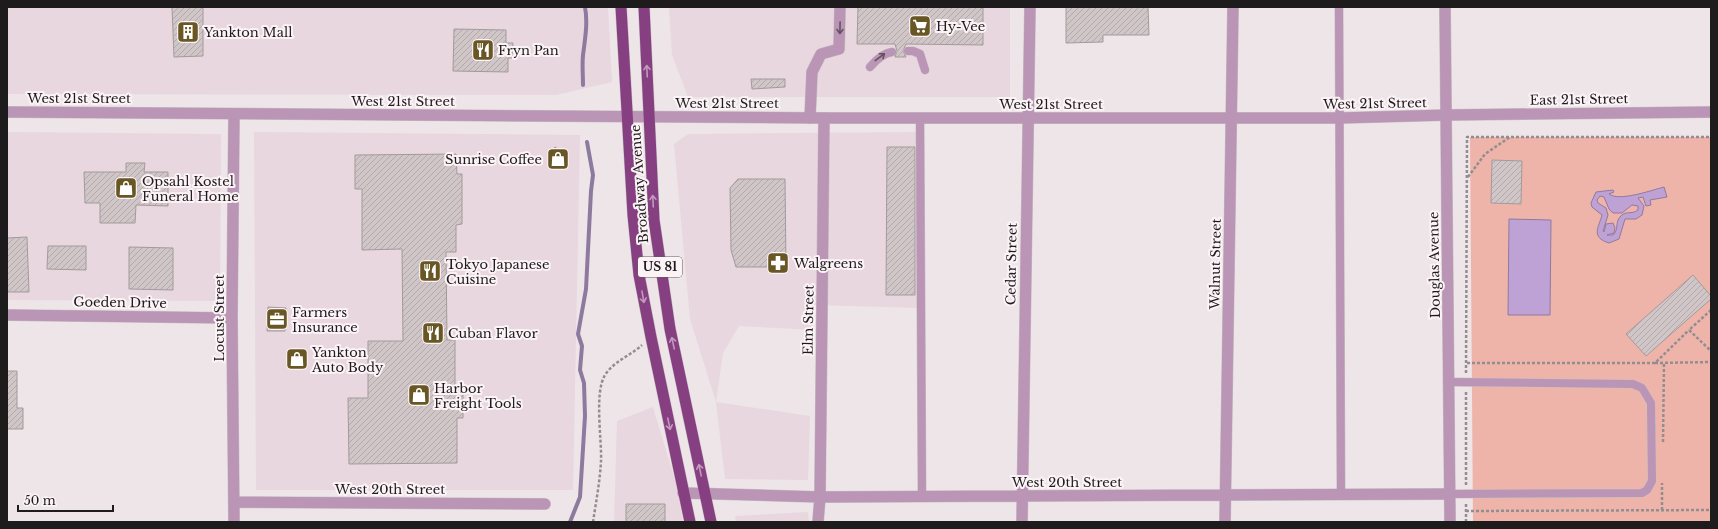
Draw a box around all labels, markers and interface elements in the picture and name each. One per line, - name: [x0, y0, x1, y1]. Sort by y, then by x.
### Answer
- supermarket icon: Hy-Vee: [907, 13, 933, 39]
- place label: Hy-Vee: [936, 18, 985, 35]
- building icon: Yankton Mall: [175, 19, 201, 45]
- one-way arrow: [836, 21, 844, 34]
- place label: Yankton Mall: [203, 24, 292, 41]
- restaurant icon: Fryn Pan: [470, 37, 496, 63]
- place label: Fryn Pan: [498, 42, 559, 59]
- one-way arrow: [874, 53, 885, 62]
- one-way arrow: [643, 65, 650, 78]
- street label: West 21st Street: [26, 90, 131, 107]
- street label: East 21st Street: [1530, 90, 1629, 109]
- street label: West 21st Street: [350, 93, 455, 110]
- street label: West 21st Street: [1322, 94, 1427, 113]
- street label: West 21st Street: [674, 95, 779, 112]
- street label: West 21st Street: [998, 96, 1103, 113]
- street label: Broadway Avenue: [627, 124, 652, 244]
- shop icon: Sunrise Coffee: [545, 146, 571, 172]
- place label: Sunrise Coffee: [445, 151, 542, 168]
- place label: Opsahl Kostel Funeral Home: [142, 173, 239, 205]
- shop icon: Opsahl Kostel Funeral Home: [113, 175, 139, 201]
- one-way arrow: [649, 195, 657, 208]
- street label: Douglas Avenue: [1425, 212, 1444, 318]
- street label: Walnut Street: [1206, 218, 1225, 311]
- street label: Cedar Street: [1002, 223, 1021, 305]
- pharmacy icon: Walgreens: [765, 250, 791, 276]
- place label: Walgreens: [793, 255, 863, 272]
- place label: Tokyo Japanese Cuisine: [446, 256, 549, 288]
- road number: US 81: [638, 257, 682, 277]
- restaurant icon: Tokyo Japanese Cuisine: [417, 258, 443, 284]
- street label: Locust Street: [211, 274, 228, 362]
- street label: Elm Street: [799, 285, 818, 355]
- one-way arrow: [640, 290, 648, 303]
- street label: Goeden Drive: [73, 293, 167, 312]
- place label: Farmers Insurance: [292, 304, 358, 336]
- office icon: Farmers Insurance: [264, 306, 290, 332]
- restaurant icon: Cuban Flavor: [420, 320, 446, 346]
- place label: Cuban Flavor: [448, 325, 539, 342]
- one-way arrow: [669, 337, 677, 350]
- place label: Yankton Auto Body: [311, 344, 384, 376]
- shop icon: Yankton Auto Body: [284, 346, 310, 372]
- place label: Harbor Freight Tools: [434, 380, 522, 412]
- shop icon: Harbor Freight Tools: [406, 382, 432, 408]
- one-way arrow: [665, 418, 673, 431]
- one-way arrow: [696, 464, 704, 477]
- street label: West 20th Street: [1011, 474, 1122, 491]
- street label: West 20th Street: [334, 481, 445, 498]
- scale bar: [18, 487, 113, 513]
- text: 50 m: [24, 493, 56, 508]

